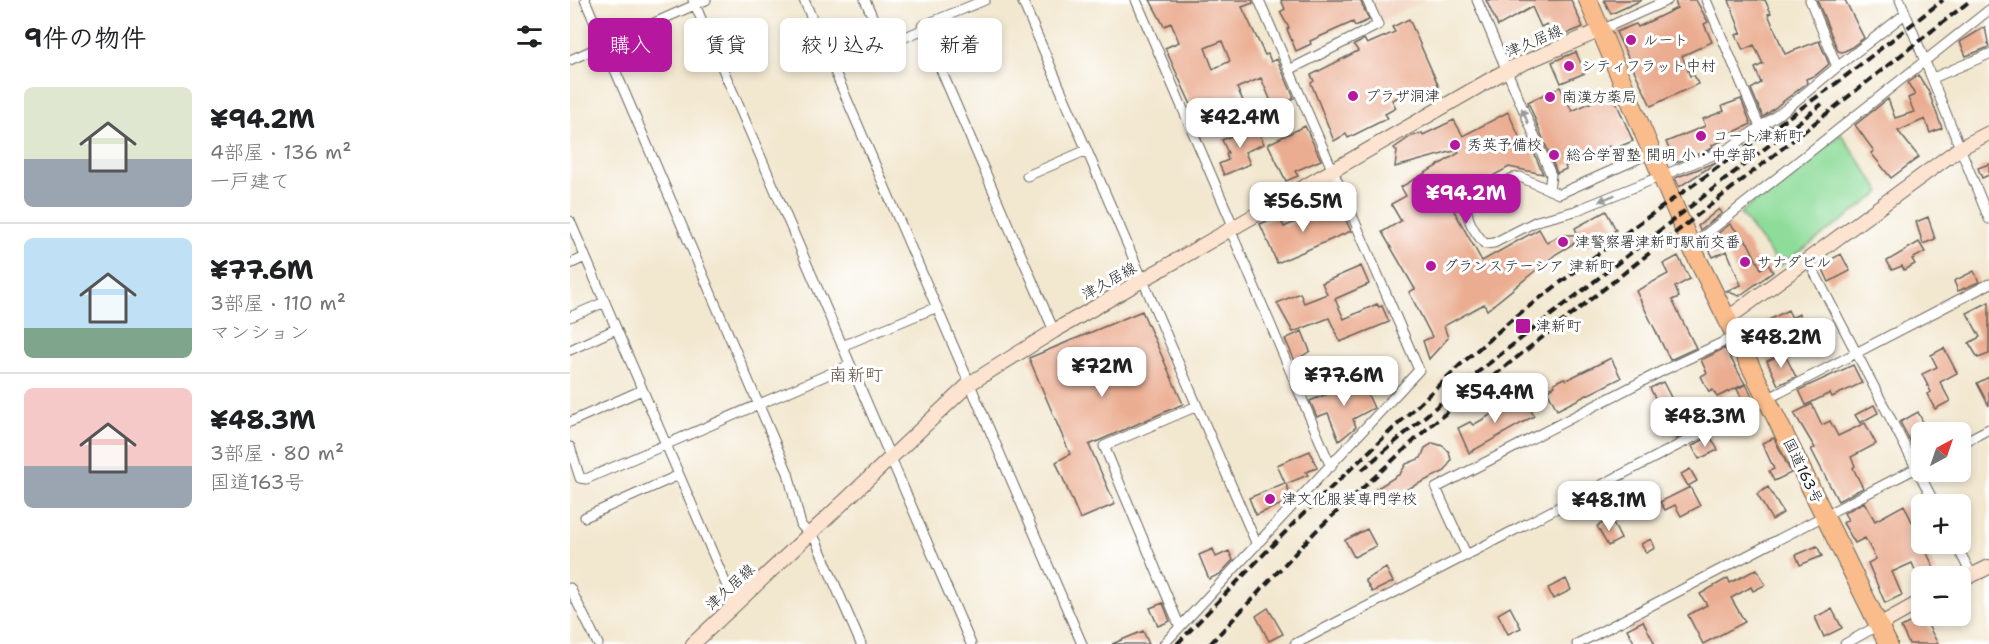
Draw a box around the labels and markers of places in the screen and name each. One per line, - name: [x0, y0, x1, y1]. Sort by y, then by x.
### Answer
- place label: ルート: [1643, 30, 1689, 50]
- marker: ルート: [1624, 33, 1638, 47]
- place label: シティフラット中村: [1581, 56, 1716, 76]
- marker: シティフラット中村: [1562, 59, 1576, 73]
- place label: プラザ洞津: [1365, 86, 1440, 106]
- place label: 南漢方薬局: [1562, 87, 1637, 107]
- marker: プラザ洞津: [1346, 89, 1360, 103]
- marker: 南漢方薬局: [1543, 90, 1557, 104]
- pin: ¥42.4M: [1191, 98, 1289, 149]
- place label: コート津新町: [1713, 126, 1804, 146]
- marker: コート津新町: [1694, 129, 1708, 143]
- place label: 秀英予備校: [1467, 135, 1542, 155]
- marker: 秀英予備校: [1448, 138, 1462, 152]
- place label: 総合学習塾 開明 小・中学部: [1566, 145, 1756, 165]
- marker: 総合学習塾 開明 小・中学部: [1547, 148, 1561, 162]
- pin: ¥94.2M: [1417, 174, 1515, 225]
- pin: ¥56.5M: [1254, 182, 1352, 233]
- place label: 津警察署津新町駅前交番: [1575, 232, 1740, 252]
- marker: 津警察署津新町駅前交番: [1556, 235, 1570, 249]
- place label: サナダビル: [1757, 252, 1831, 272]
- marker: サナダビル: [1738, 255, 1752, 269]
- place label: グランステーシア 津新町: [1443, 256, 1615, 276]
- marker: グランステーシア 津新町: [1424, 259, 1438, 273]
- place label: 津新町: [1536, 316, 1582, 336]
- marker: 津新町: [1514, 317, 1532, 335]
- pin: ¥48.2M: [1732, 318, 1830, 369]
- pin: ¥72M: [1066, 347, 1138, 398]
- pin: ¥77.6M: [1295, 356, 1393, 407]
- pin: ¥54.4M: [1446, 373, 1544, 424]
- pin: ¥48.3M: [1656, 397, 1754, 448]
- pin: ¥48.1M: [1560, 481, 1658, 532]
- place label: 津文化服装専門学校: [1282, 489, 1417, 509]
- marker: 津文化服装専門学校: [1263, 492, 1277, 506]

